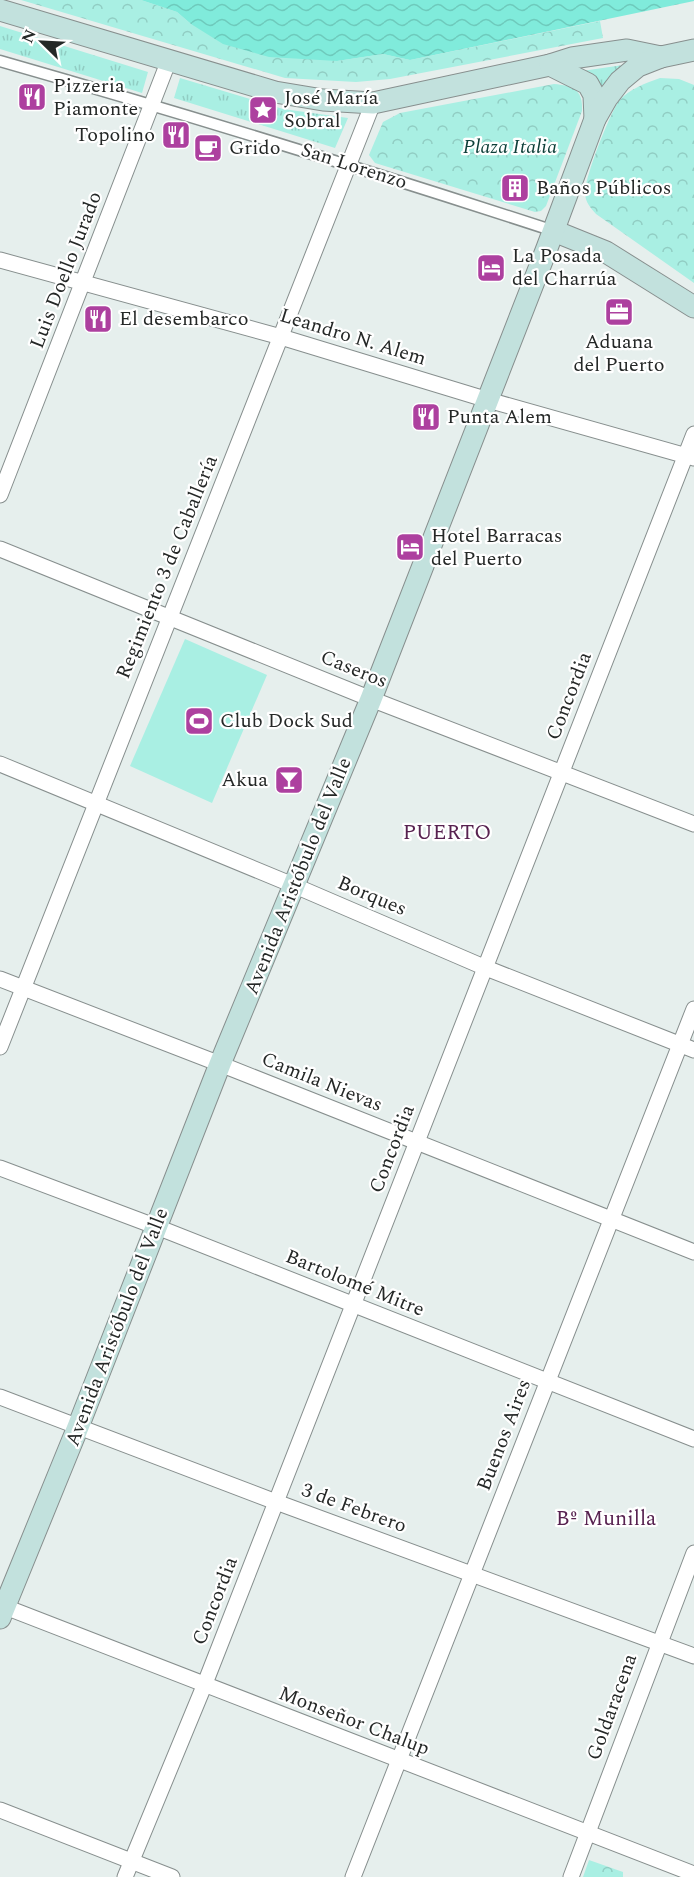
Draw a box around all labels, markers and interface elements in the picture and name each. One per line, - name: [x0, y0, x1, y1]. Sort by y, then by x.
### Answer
- north arrow: [12, 12, 72, 72]
- text: N: [16, 25, 43, 47]
- place label: Pizzeria Piamonte: [53, 71, 138, 124]
- restaurant icon: Pizzeria Piamonte: [16, 81, 48, 113]
- place label: José María Sobral: [284, 83, 379, 136]
- place icon: José María Sobral: [247, 94, 279, 126]
- restaurant icon: Topolino: [160, 119, 192, 151]
- place label: Topolino: [75, 120, 155, 150]
- cafe icon: Grido: [192, 132, 224, 164]
- park label: Plaza Italia: [463, 132, 557, 162]
- place label: Grido: [229, 133, 281, 163]
- street label: San Lorenzo: [297, 135, 411, 197]
- building icon: Baños Públicos: [499, 172, 531, 204]
- place label: Baños Públicos: [536, 173, 671, 203]
- street label: Luis Doello Jurado: [22, 187, 110, 353]
- place label: La Posada del Charrúa: [512, 241, 617, 294]
- hotel icon: La Posada del Charrúa: [475, 252, 507, 284]
- office icon: Aduana del Puerto: [603, 296, 635, 328]
- street label: Leandro N. Alem: [276, 300, 430, 374]
- restaurant icon: El desembarco: [82, 303, 114, 335]
- place label: El desembarco: [119, 304, 249, 334]
- place label: Aduana del Puerto: [573, 327, 665, 380]
- restaurant icon: Punta Alem: [410, 401, 442, 433]
- place label: Punta Alem: [447, 402, 552, 432]
- street label: Regimiento 3 de Caballería: [108, 450, 226, 683]
- place label: Hotel Barracas del Puerto: [431, 521, 562, 574]
- hotel icon: Hotel Barracas del Puerto: [394, 531, 426, 563]
- street label: Caseros: [316, 642, 392, 696]
- street label: Concordia: [538, 647, 600, 745]
- sports icon: Club Dock Sud: [183, 705, 215, 737]
- place label: Club Dock Sud: [220, 706, 353, 736]
- street label: Avenida Aristóbulo del Valle: [237, 753, 359, 999]
- bar icon: Akua: [273, 764, 305, 796]
- place label: Akua: [221, 765, 268, 795]
- district label: PUERTO: [403, 817, 491, 849]
- street label: Borques: [333, 868, 411, 924]
- street label: Camila Nievas: [257, 1044, 387, 1120]
- street label: Concordia: [361, 1100, 423, 1198]
- street label: Avenida Aristóbulo del Valle: [58, 1203, 176, 1451]
- street label: Bartolomé Mitre: [281, 1241, 429, 1325]
- street label: Buenos Aires: [469, 1375, 539, 1495]
- street label: 3 de Febrero: [297, 1475, 411, 1541]
- district label: Bº Munilla: [556, 1503, 657, 1535]
- street label: Concordia: [184, 1552, 246, 1650]
- street label: Goldaracena: [579, 1649, 645, 1765]
- street label: Monseñor Chalup: [274, 1678, 434, 1764]

